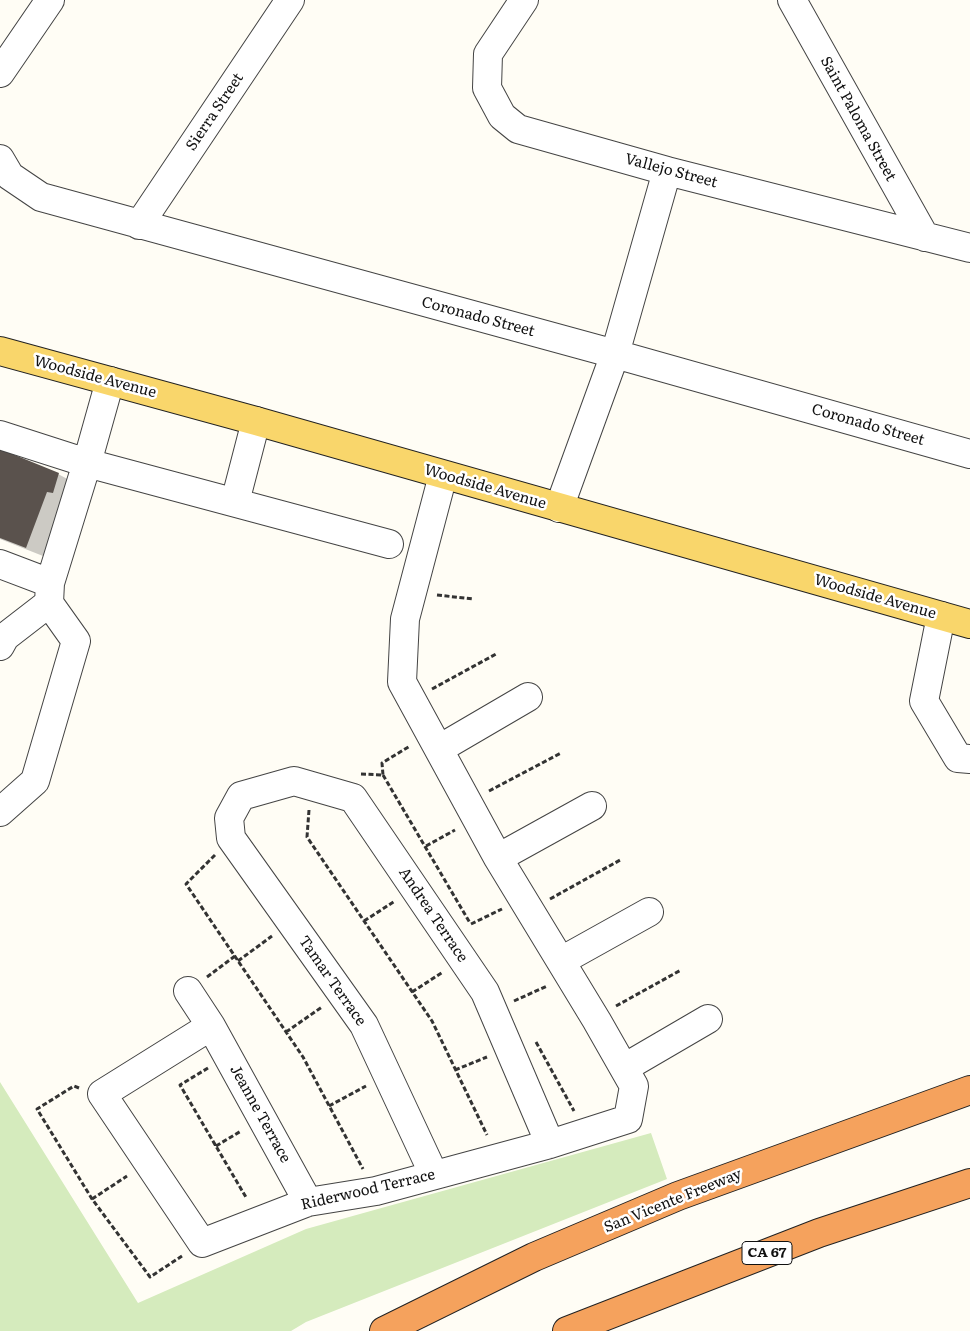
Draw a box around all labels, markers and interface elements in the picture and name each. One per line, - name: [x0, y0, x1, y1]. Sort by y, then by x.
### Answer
- street label: Saint Paloma Street: [816, 54, 900, 184]
- street label: Sierra Street: [182, 70, 248, 154]
- street label: Vallejo Street: [623, 150, 719, 192]
- street label: Coronado Street: [419, 293, 537, 341]
- street label: Woodside Avenue: [32, 352, 158, 402]
- street label: Coronado Street: [810, 400, 926, 450]
- street label: Woodside Avenue: [422, 461, 548, 513]
- street label: Woodside Avenue: [812, 571, 938, 623]
- street label: Andrea Terrace: [395, 864, 471, 966]
- street label: Tamar Terrace: [294, 933, 370, 1029]
- street label: Jeanne Terrace: [226, 1062, 294, 1166]
- street label: San Vicente Freeway: [602, 1165, 744, 1237]
- street label: Riderwood Terrace: [299, 1166, 437, 1214]
- road number: CA 67: [742, 1242, 792, 1264]

